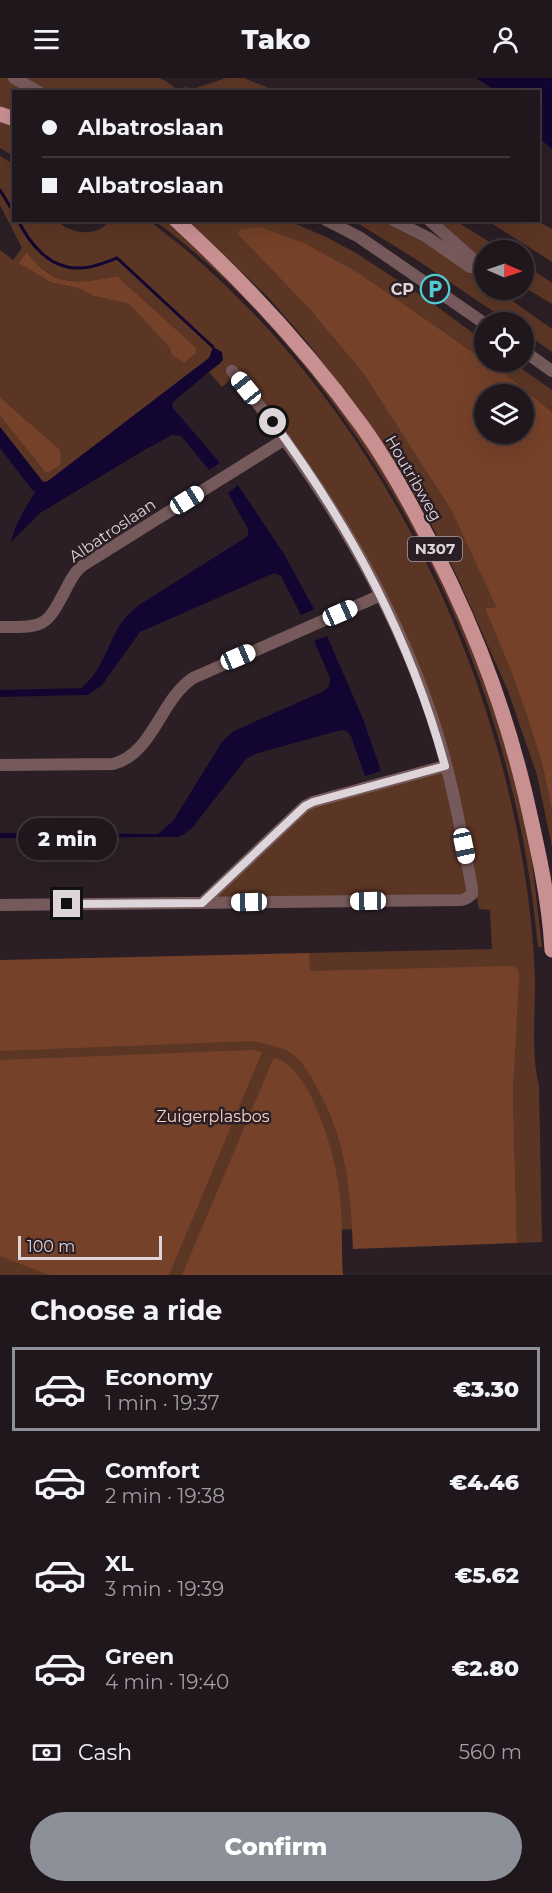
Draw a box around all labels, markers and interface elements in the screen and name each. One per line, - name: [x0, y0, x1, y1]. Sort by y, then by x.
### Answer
- icon: menu: [30, 23, 63, 56]
- text: Tako: [241, 23, 311, 56]
- icon: person: [489, 23, 522, 56]
- text: Albatroslaan: [78, 114, 224, 141]
- text: Albatroslaan: [78, 172, 224, 199]
- north arrow: [474, 240, 534, 300]
- map controls: [474, 240, 534, 444]
- parking icon: CP: [419, 273, 451, 305]
- place label: CP: [391, 280, 414, 299]
- button: locate: [474, 312, 534, 372]
- car: [228, 368, 264, 408]
- button: layers: [474, 384, 534, 444]
- route start: [259, 408, 286, 435]
- street label: Houtribweg: [381, 432, 446, 525]
- car: [167, 483, 207, 517]
- street label: Albatroslaan: [65, 494, 159, 566]
- road number: N307: [408, 537, 462, 561]
- car: [320, 597, 360, 629]
- car: [218, 642, 258, 672]
- callout: 2 min: [17, 817, 116, 859]
- text: 2 min: [38, 827, 97, 851]
- car: [451, 827, 477, 865]
- route end: [53, 890, 80, 917]
- car: [350, 892, 386, 910]
- car: [231, 893, 267, 911]
- park label: Zuigerplasbos: [156, 1107, 270, 1126]
- scale bar: [18, 1233, 162, 1260]
- text: 100 m: [27, 1237, 75, 1256]
- text: Choose a ride: [30, 1294, 222, 1327]
- icon: car: [33, 1362, 87, 1416]
- text: Economy: [105, 1364, 213, 1391]
- text: €3.30: [453, 1376, 519, 1403]
- text: 1 min · 19:37: [105, 1391, 220, 1415]
- icon: car: [33, 1455, 87, 1509]
- text: Comfort: [105, 1457, 200, 1484]
- text: €4.46: [449, 1469, 519, 1496]
- text: 2 min · 19:38: [105, 1484, 225, 1508]
- icon: car: [33, 1548, 87, 1602]
- text: XL: [105, 1550, 134, 1577]
- text: €5.62: [454, 1562, 519, 1589]
- text: 3 min · 19:39: [105, 1577, 224, 1601]
- icon: car: [33, 1641, 87, 1695]
- text: Green: [105, 1643, 174, 1670]
- text: €2.80: [451, 1655, 519, 1682]
- text: 4 min · 19:40: [105, 1670, 229, 1694]
- icon: cash: [30, 1736, 63, 1769]
- text: Cash: [78, 1739, 132, 1766]
- text: 560 m: [459, 1740, 522, 1764]
- button: Confirm: [30, 1812, 522, 1881]

